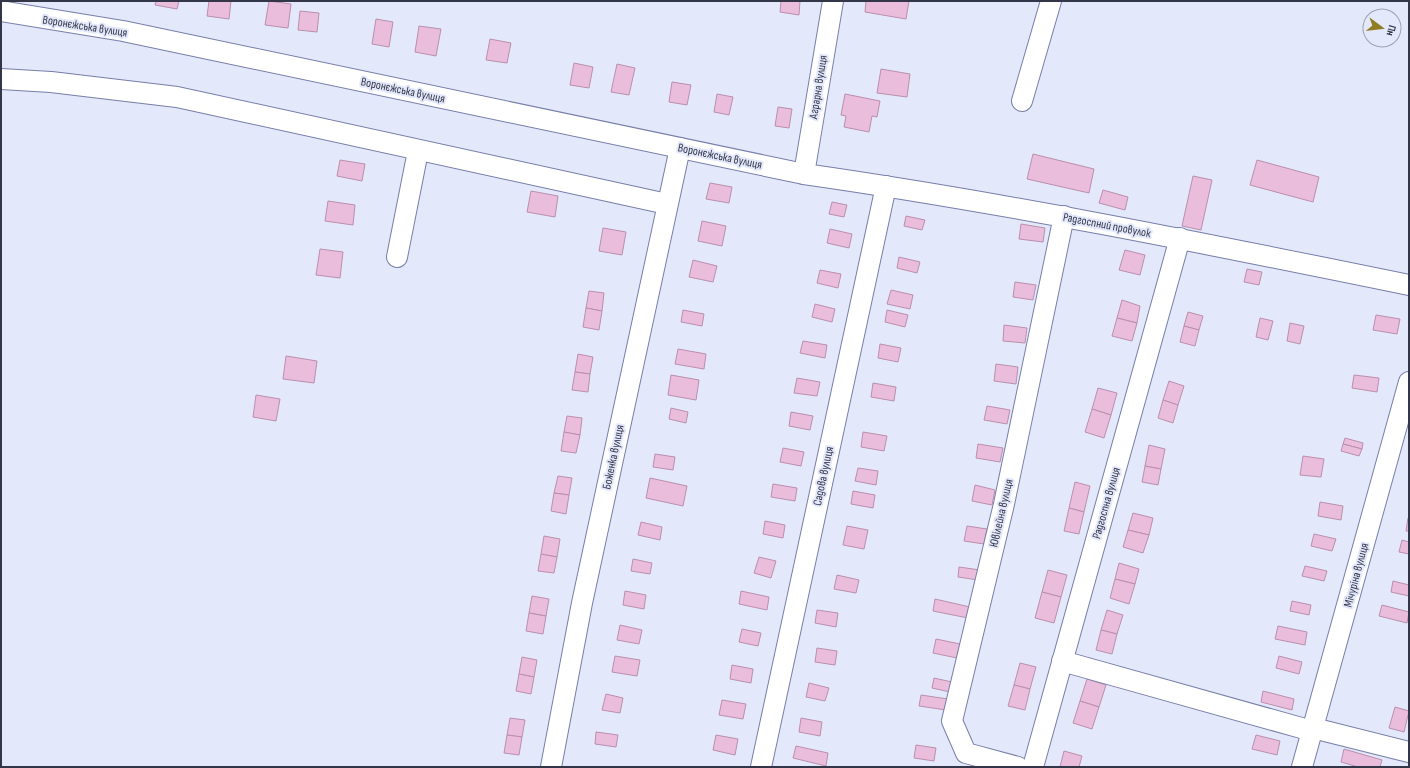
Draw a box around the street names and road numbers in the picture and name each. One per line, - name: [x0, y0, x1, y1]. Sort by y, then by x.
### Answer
- street label: Воронєжська вулиця: [41, 12, 129, 41]
- street label: Аграрна вулиця: [806, 54, 831, 121]
- street label: Воронєжська вулиця: [359, 74, 447, 107]
- street label: Воронєжська вулиця: [676, 140, 764, 173]
- street label: Радгоспний провулок: [1062, 210, 1153, 241]
- street label: Боженка вулиця: [599, 423, 628, 491]
- street label: Садова вулиця: [810, 445, 837, 507]
- street label: Радгоспна вулиця: [1089, 465, 1124, 541]
- street label: Ювілейна вулиця: [986, 477, 1017, 549]
- street label: Мічуріна вулиця: [1341, 541, 1372, 609]

